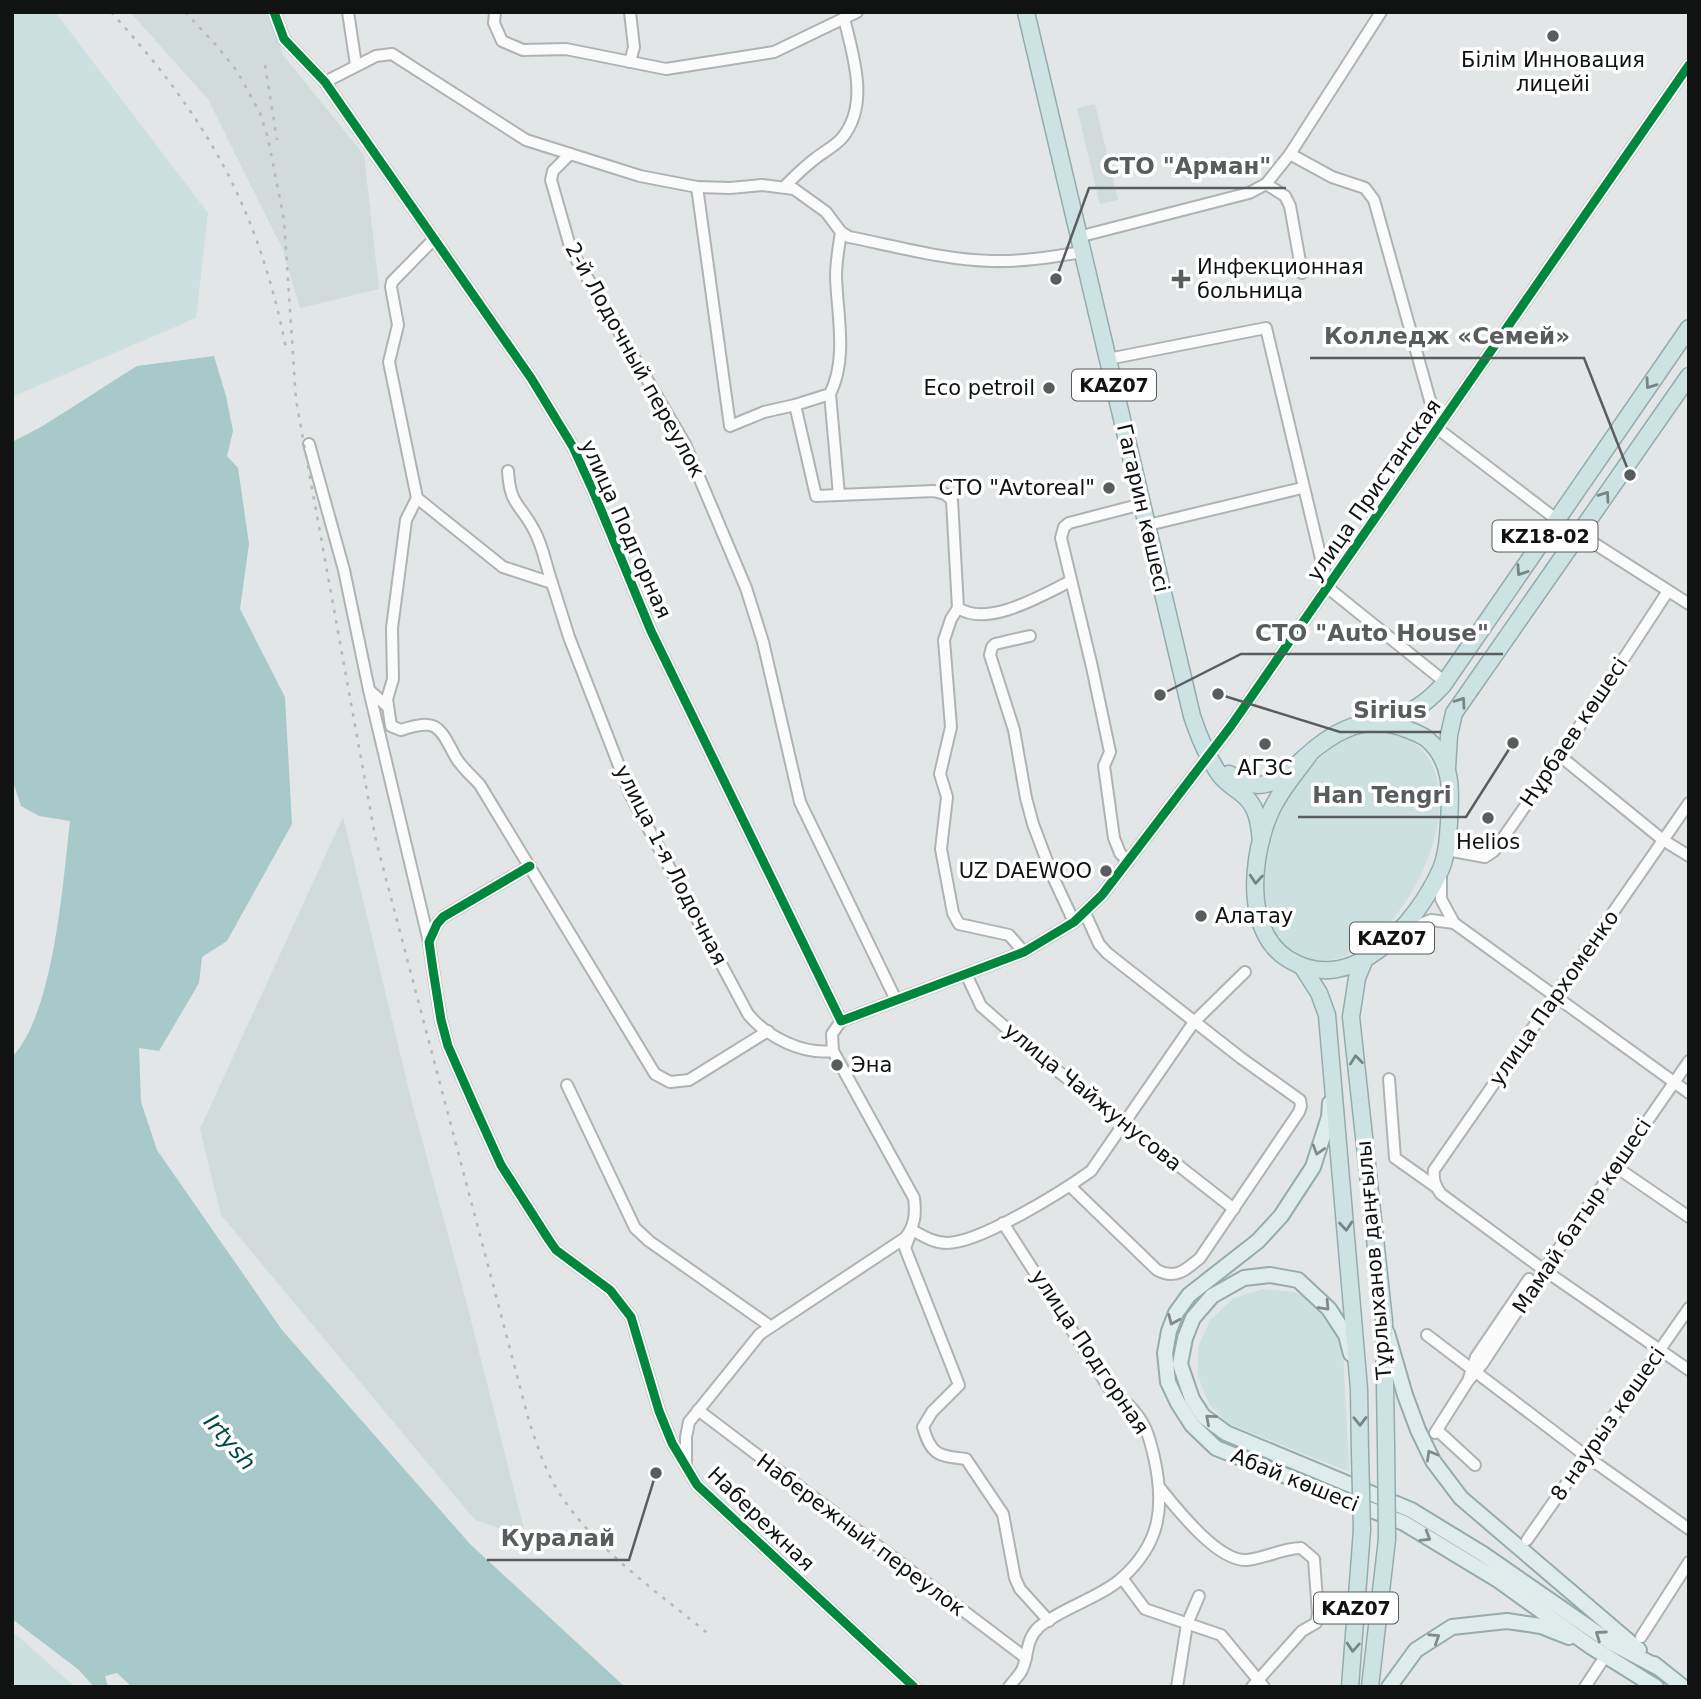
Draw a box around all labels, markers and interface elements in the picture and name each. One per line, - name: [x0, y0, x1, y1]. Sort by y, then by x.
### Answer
- marker: Білім Инновация лицейі: [1545, 28, 1561, 44]
- place label: Білім Инновация лицейі: [1461, 48, 1645, 96]
- callout: СТО "Арман": [1089, 144, 1286, 188]
- text: СТО "Арман": [1103, 153, 1271, 179]
- street label: 2-й Лодочный переулок: [560, 238, 710, 482]
- place label: Инфекционная больница: [1197, 255, 1364, 303]
- marker: Инфекционная больница: [1171, 269, 1191, 289]
- callout: Колледж «Семей»: [1310, 314, 1584, 358]
- text: Колледж «Семей»: [1324, 323, 1570, 349]
- road number: KAZ07: [1072, 370, 1156, 400]
- place label: Eco petroil: [923, 376, 1035, 400]
- one-way arrow: [1646, 376, 1658, 389]
- marker: Eco petroil: [1041, 380, 1057, 396]
- street label: улица Пристанская: [1302, 395, 1446, 585]
- street label: Гагарин көшесі: [1112, 421, 1174, 595]
- street label: улица Подгорная: [576, 436, 676, 622]
- place label: СТО "Avtoreal": [939, 476, 1095, 500]
- marker: СТО "Avtoreal": [1101, 480, 1117, 496]
- one-way arrow: [1597, 491, 1609, 504]
- road number: KZ18-02: [1492, 520, 1598, 552]
- one-way arrow: [1517, 563, 1529, 576]
- callout: СТО "Auto House": [1241, 610, 1503, 654]
- text: СТО "Auto House": [1255, 620, 1489, 646]
- street label: Нұрбаев көшесі: [1515, 653, 1633, 811]
- callout: Sirius: [1340, 688, 1441, 732]
- text: Sirius: [1353, 697, 1427, 723]
- one-way arrow: [1453, 697, 1465, 710]
- marker: АГЗС: [1257, 736, 1273, 752]
- place label: АГЗС: [1237, 756, 1293, 780]
- street label: улица 1-я Лодочная: [610, 761, 732, 969]
- callout: Han Tengri: [1298, 773, 1466, 817]
- text: Han Tengri: [1312, 782, 1452, 808]
- marker: Helios: [1480, 810, 1496, 826]
- place label: Helios: [1456, 830, 1520, 854]
- place label: UZ DAEWOO: [959, 859, 1092, 883]
- marker: UZ DAEWOO: [1098, 863, 1114, 879]
- one-way arrow: [1249, 874, 1264, 885]
- place label: Алатау: [1215, 904, 1293, 928]
- street label: улица Пархоменко: [1484, 906, 1624, 1090]
- marker: Алатау: [1193, 908, 1209, 924]
- road number: KAZ07: [1350, 922, 1434, 954]
- street label: улица Чайжунусова: [999, 1018, 1187, 1176]
- place label: Эна: [851, 1053, 892, 1077]
- one-way arrow: [1348, 1054, 1363, 1066]
- marker: Эна: [829, 1057, 845, 1073]
- street label: Мамай батыр көшесі: [1508, 1114, 1656, 1318]
- street label: Тұрлыханов даңғылы: [1352, 1140, 1396, 1381]
- one-way arrow: [1312, 1144, 1326, 1156]
- one-way arrow: [1338, 1220, 1353, 1231]
- street label: улица Подгорная: [1026, 1265, 1154, 1439]
- one-way arrow: [1317, 1298, 1329, 1311]
- one-way arrow: [1168, 1313, 1182, 1325]
- street label: 8 наурыз көшесі: [1546, 1343, 1670, 1505]
- water label: Irtysh: [199, 1409, 261, 1475]
- one-way arrow: [1205, 1415, 1217, 1428]
- one-way arrow: [1352, 1416, 1367, 1427]
- street label: Абай көшесі: [1228, 1443, 1362, 1517]
- street label: Набережный переулок: [752, 1449, 970, 1621]
- one-way arrow: [1426, 1450, 1439, 1463]
- street label: Набережная: [703, 1462, 819, 1576]
- callout: Куралай: [487, 1516, 629, 1560]
- text: Куралай: [501, 1525, 615, 1551]
- one-way arrow: [1419, 1528, 1432, 1541]
- road number: KAZ07: [1314, 1592, 1398, 1624]
- one-way arrow: [1595, 1631, 1608, 1643]
- one-way arrow: [1427, 1633, 1440, 1646]
- one-way arrow: [1346, 1642, 1361, 1653]

